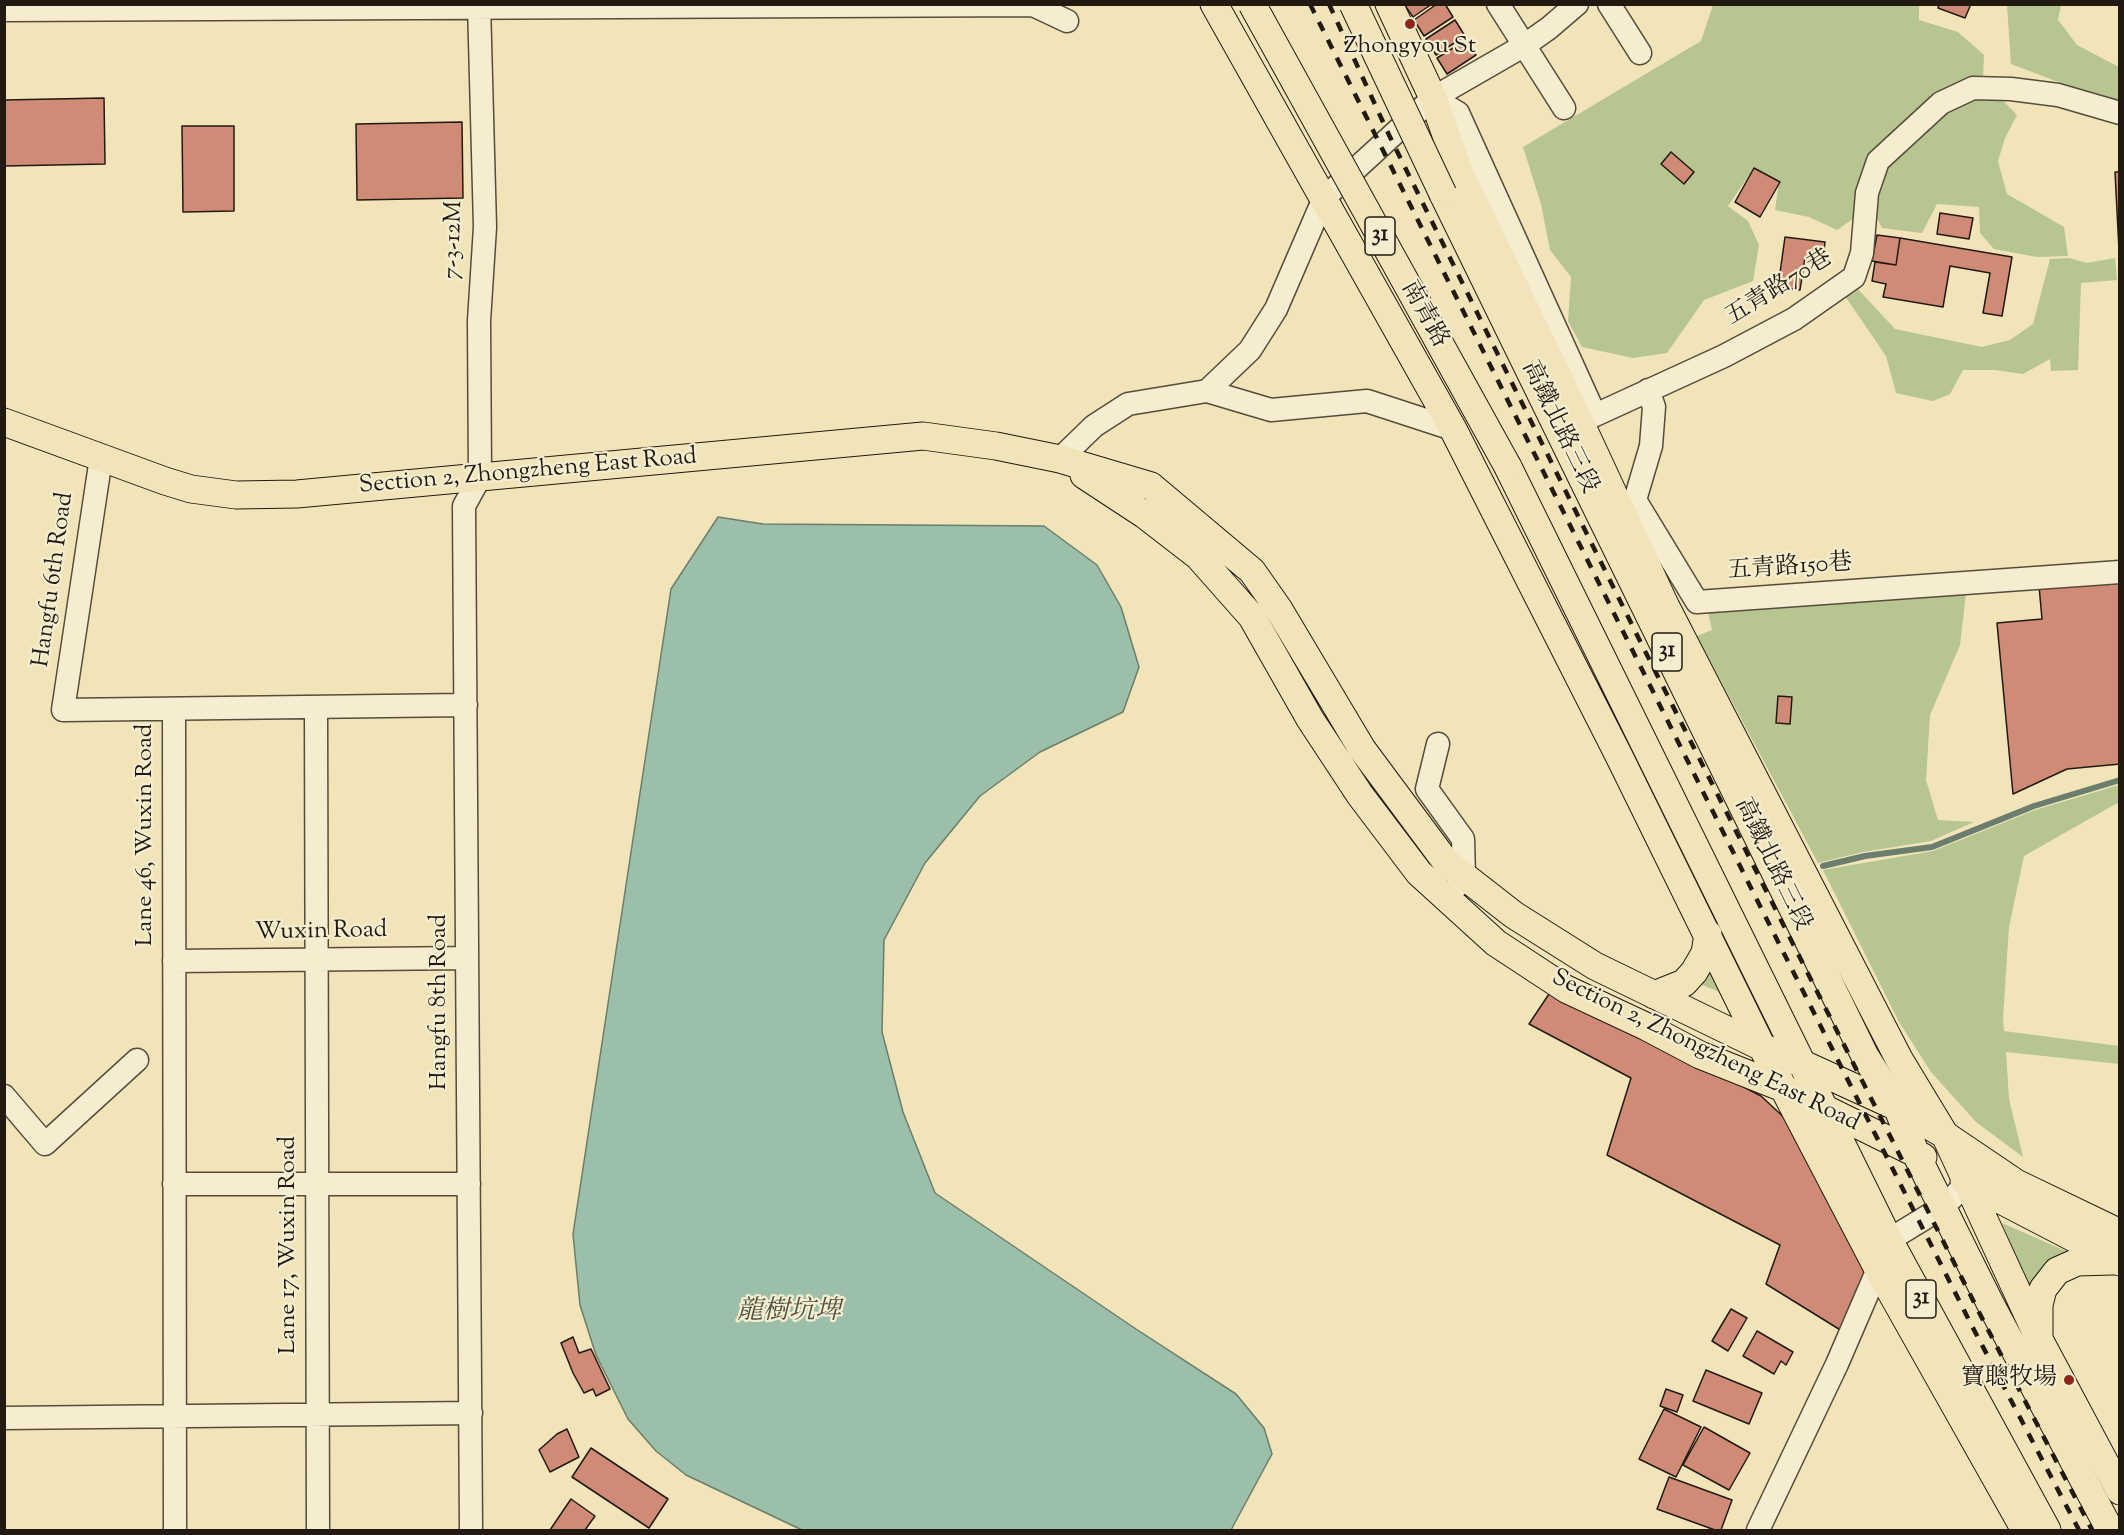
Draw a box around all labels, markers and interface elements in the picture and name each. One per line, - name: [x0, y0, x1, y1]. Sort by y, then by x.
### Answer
- marker: Zhongyou St: [1403, 17, 1417, 31]
- place label: Zhongyou St: [1344, 34, 1476, 62]
- street label: 7-3-12M: [439, 200, 471, 280]
- road number: 31: [1365, 217, 1395, 255]
- street label: 五青路70巷: [1721, 245, 1839, 333]
- street label: 南青路: [1393, 277, 1453, 353]
- street label: 高鐵北路三段: [1513, 357, 1603, 499]
- street label: Section 2, Zhongzheng East Road: [358, 444, 698, 502]
- street label: Hangfu 6th Road: [28, 491, 82, 669]
- street label: 五青路150巷: [1727, 550, 1853, 588]
- road number: 31: [1652, 633, 1682, 671]
- street label: Lane 46, Wuxin Road: [133, 724, 161, 946]
- street label: 高鐵北路三段: [1726, 794, 1816, 936]
- street label: Hangfu 8th Road: [427, 914, 455, 1090]
- street label: Wuxin Road: [255, 917, 387, 949]
- street label: Section 2, Zhongzheng East Road: [1546, 965, 1864, 1139]
- street label: Lane 17, Wuxin Road: [276, 1136, 304, 1354]
- road number: 31: [1906, 1280, 1936, 1318]
- water label: 龍樹坑埤: [737, 1298, 841, 1330]
- place label: 寶聰牧場: [1961, 1366, 2057, 1394]
- marker: 寶聰牧場: [2062, 1373, 2076, 1387]

